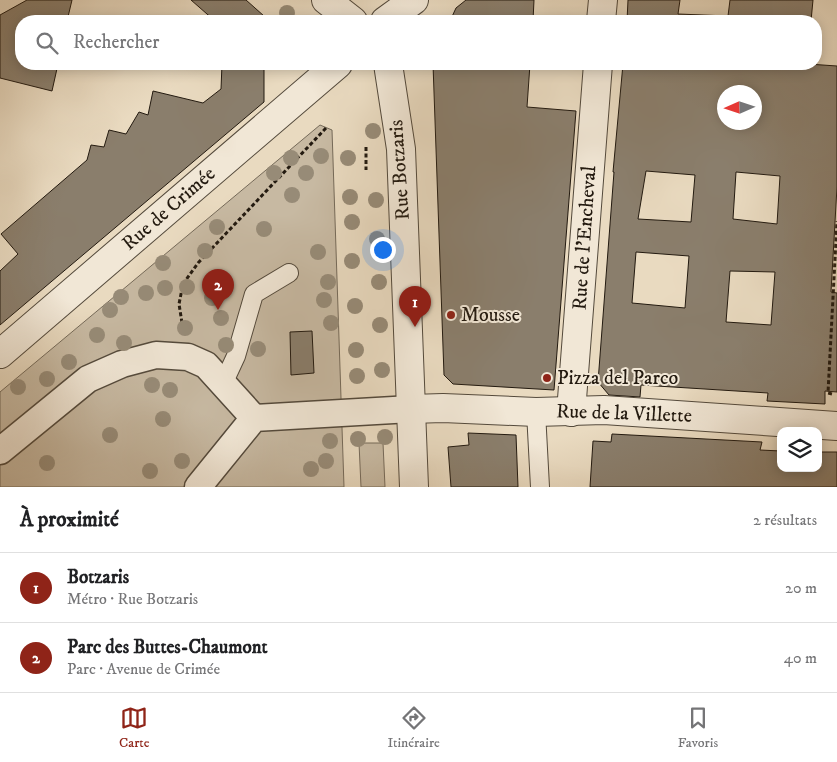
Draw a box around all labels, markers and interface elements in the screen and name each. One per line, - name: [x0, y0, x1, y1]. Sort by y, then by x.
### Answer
- search box: [15, 15, 822, 70]
- icon: search: [33, 29, 61, 57]
- text: Rechercher: [73, 31, 159, 54]
- north arrow: [717, 85, 762, 130]
- street label: Rue Botzaris: [384, 119, 416, 221]
- street label: Rue de Crimée: [117, 162, 221, 256]
- street label: Rue de l'Encheval: [567, 165, 603, 311]
- your location: [370, 237, 396, 263]
- pin: 2: [202, 269, 234, 310]
- pin: 1: [399, 286, 431, 327]
- place label: Mousse: [461, 303, 520, 328]
- marker: Mousse: [445, 309, 457, 321]
- place label: Pizza del Parco: [557, 366, 678, 391]
- marker: Pizza del Parco: [541, 372, 553, 384]
- street label: Rue de la Villette: [556, 399, 692, 429]
- map controls: [777, 427, 822, 472]
- button: layers: [777, 427, 822, 472]
- text: À proximité: [20, 507, 119, 533]
- text: 2 résultats: [753, 510, 817, 530]
- text: Botzaris: [67, 566, 129, 589]
- text: 1: [33, 578, 39, 598]
- text: 20 m: [785, 578, 817, 598]
- text: Métro · Rue Botzaris: [67, 589, 198, 609]
- text: Parc des Buttes-Chaumont: [67, 636, 268, 659]
- text: 2: [32, 648, 40, 668]
- text: 40 m: [784, 648, 817, 668]
- text: Parc · Avenue de Crimée: [67, 659, 220, 679]
- tab: Carte: [119, 704, 150, 752]
- tab: Itinéraire: [387, 704, 440, 752]
- tab: Favoris: [678, 704, 718, 752]

